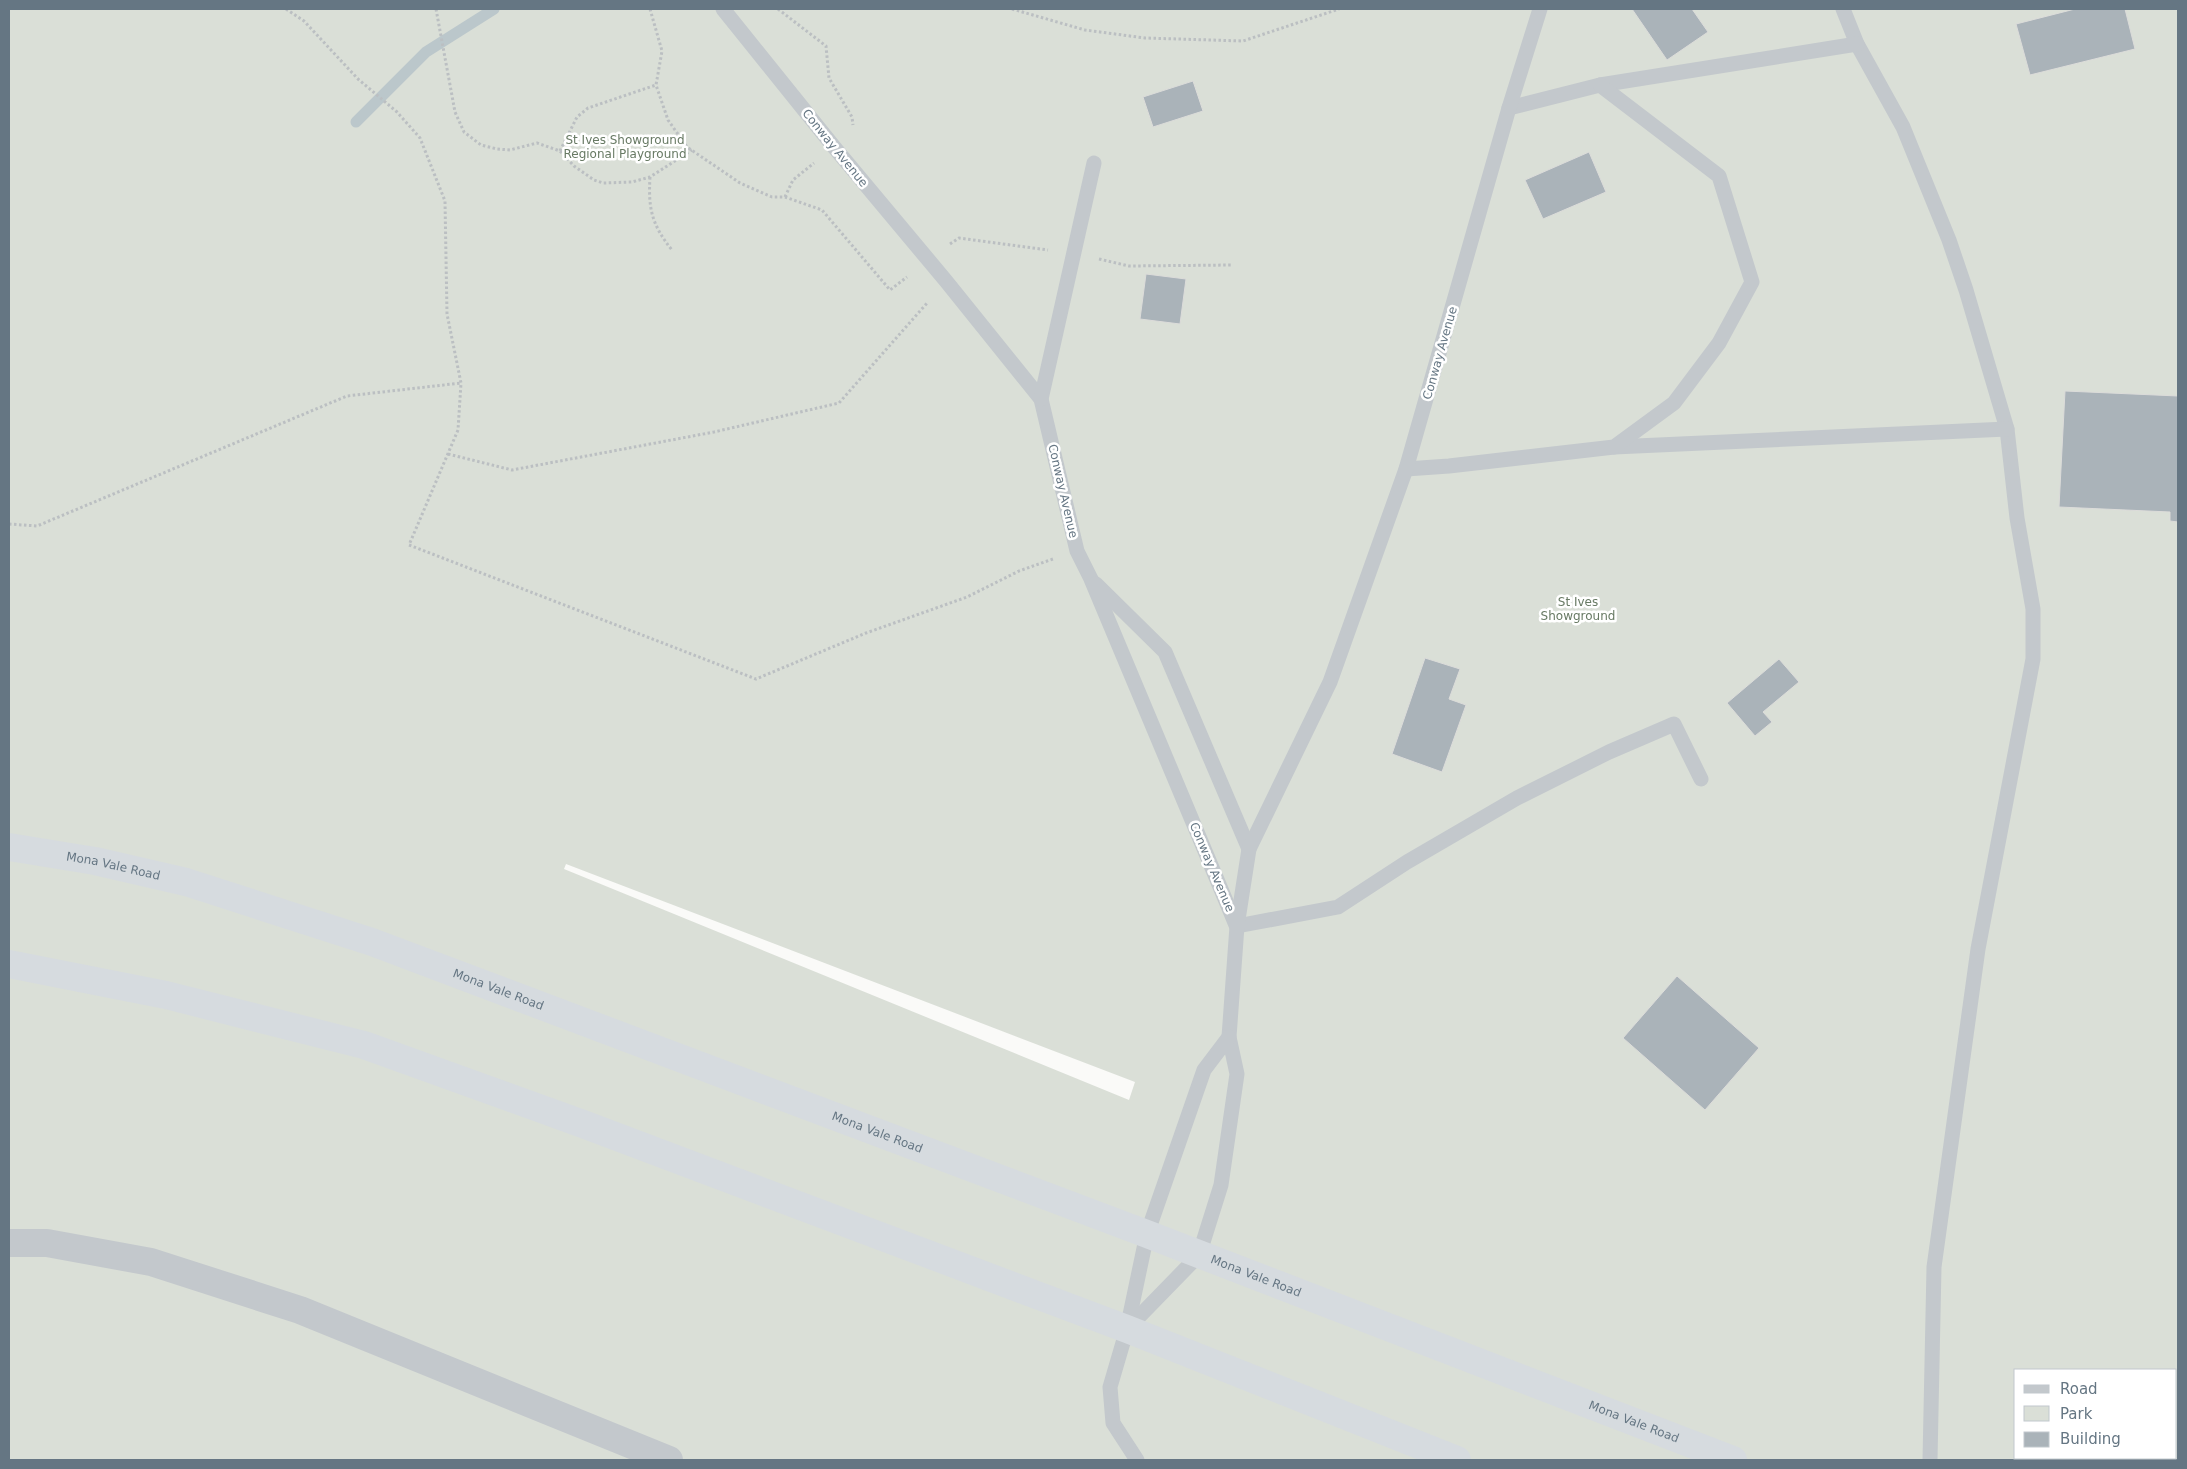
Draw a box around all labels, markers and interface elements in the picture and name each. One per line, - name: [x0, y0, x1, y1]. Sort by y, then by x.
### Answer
- street label: Conway Avenue: [799, 106, 871, 190]
- park label: St Ives Showground Regional Playground: [563, 133, 687, 161]
- street label: Conway Avenue: [1420, 305, 1460, 401]
- street label: Conway Avenue: [1045, 443, 1081, 539]
- park label: St Ives Showground: [1541, 595, 1615, 623]
- street label: Conway Avenue: [1187, 820, 1237, 914]
- street label: Mona Vale Road: [65, 849, 162, 883]
- street label: Mona Vale Road: [451, 966, 546, 1013]
- street label: Mona Vale Road: [830, 1109, 925, 1156]
- street label: Mona Vale Road: [1209, 1252, 1303, 1300]
- legend: [2014, 1369, 2177, 1459]
- text: Road: [2060, 1380, 2098, 1398]
- street label: Mona Vale Road: [1587, 1398, 1681, 1446]
- text: Park: [2060, 1405, 2093, 1423]
- text: Building: [2060, 1430, 2121, 1448]

